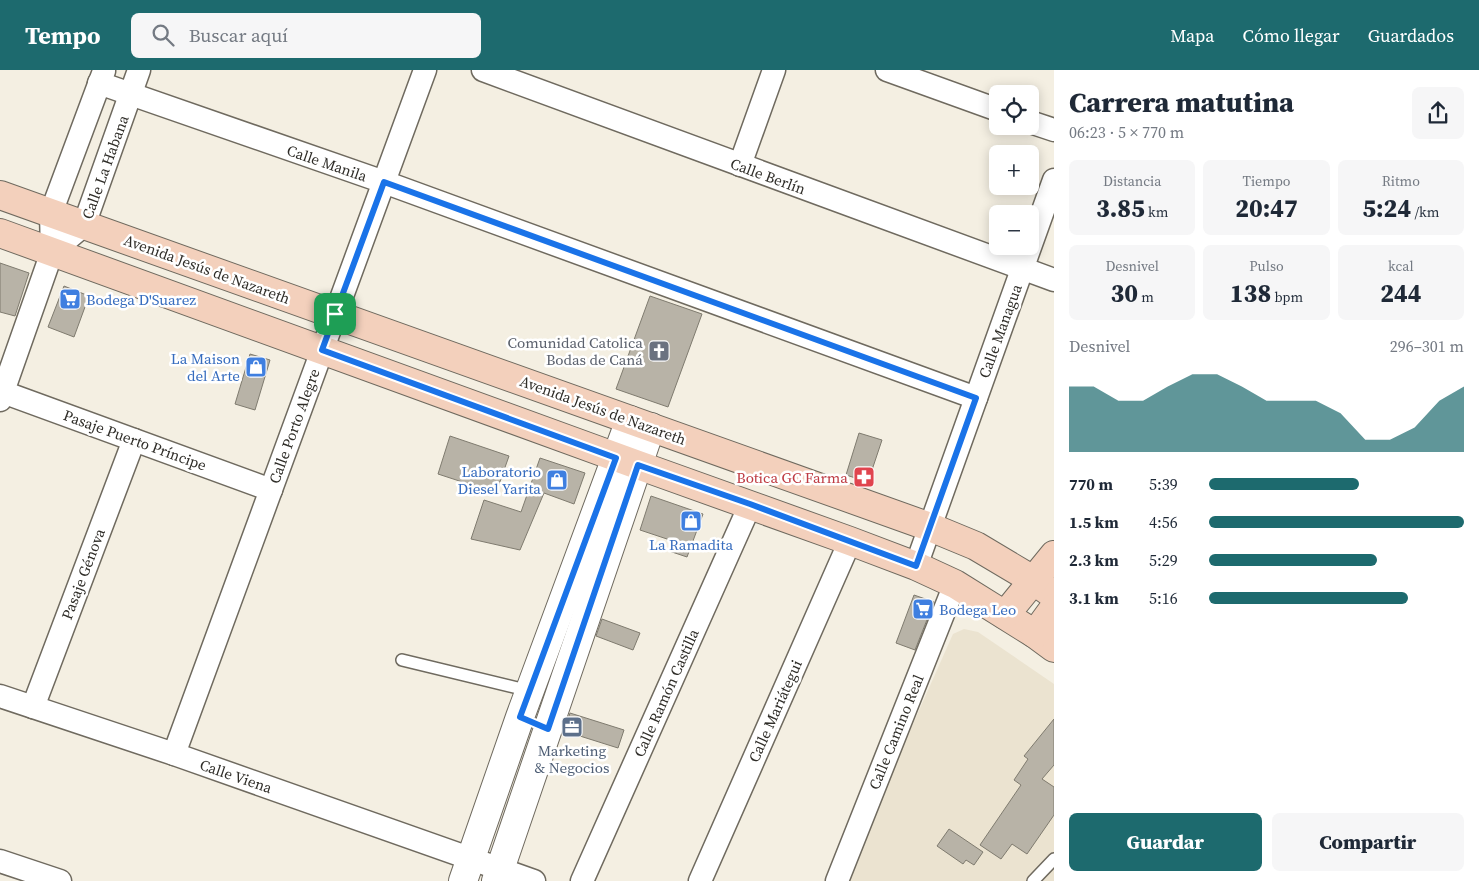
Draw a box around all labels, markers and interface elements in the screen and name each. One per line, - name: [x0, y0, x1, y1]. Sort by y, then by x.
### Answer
- search box: [131, 13, 481, 58]
- text: Tempo: [25, 19, 101, 52]
- icon: search: [149, 21, 177, 49]
- text: Buscar aquí: [189, 22, 288, 48]
- text: Mapa: [1170, 23, 1215, 48]
- text: Cómo llegar: [1243, 23, 1340, 48]
- text: Guardados: [1368, 23, 1454, 48]
- text: Carrera matutina: [1069, 83, 1294, 121]
- map controls: [989, 85, 1039, 255]
- button: locate: [989, 85, 1039, 135]
- button: share: [1412, 87, 1464, 139]
- street label: Calle La Habana: [76, 112, 134, 222]
- text: 06:23 · 5 × 770 m: [1069, 121, 1184, 143]
- street label: Calle Manila: [284, 139, 370, 187]
- button: +: [989, 145, 1039, 195]
- street label: Calle Berlín: [728, 153, 808, 199]
- text: Distancia: [1103, 171, 1161, 191]
- text: Tiempo: [1242, 171, 1291, 191]
- text: Ritmo: [1382, 171, 1420, 191]
- text: 3.85: [1096, 191, 1145, 225]
- text: 20:47: [1235, 191, 1298, 225]
- text: 5:24: [1362, 191, 1411, 225]
- text: km: [1145, 202, 1168, 222]
- text: /km: [1411, 202, 1439, 222]
- button: −: [989, 205, 1039, 255]
- street label: Avenida Jesús de Nazareth: [121, 229, 293, 309]
- text: Desnivel: [1105, 256, 1159, 276]
- text: Pulso: [1249, 256, 1284, 276]
- text: kcal: [1388, 256, 1414, 276]
- text: 30: [1110, 276, 1138, 310]
- text: 138: [1230, 276, 1271, 310]
- text: 244: [1380, 276, 1421, 310]
- street label: Calle Managua: [973, 281, 1027, 381]
- supermarket icon: Bodega D'Suarez: [58, 287, 82, 311]
- text: m: [1138, 287, 1154, 307]
- text: bpm: [1271, 287, 1303, 307]
- place label: Bodega D'Suarez: [86, 289, 196, 310]
- pin: [314, 293, 356, 335]
- icon: arrive: [321, 300, 349, 328]
- place label: Comunidad Catolica Bodas de Caná: [508, 332, 643, 370]
- text: Desnivel: [1069, 335, 1130, 357]
- text: 296–301 m: [1390, 335, 1464, 357]
- church icon: Comunidad Catolica Bodas de Caná: [647, 339, 671, 363]
- place label: La Maison del Arte: [171, 348, 240, 386]
- shop icon: La Maison del Arte: [244, 355, 268, 379]
- street label: Calle Porto Alegre: [263, 365, 325, 486]
- street label: Avenida Jesús de Nazareth: [517, 370, 689, 450]
- street label: Pasaje Puerto Príncipe: [61, 404, 210, 476]
- place label: Laboratorio Diesel Yarita: [458, 461, 541, 499]
- pharmacy icon: Botica GC Farma: [852, 465, 876, 489]
- place label: Botica GC Farma: [736, 467, 848, 488]
- shop icon: Laboratorio Diesel Yarita: [545, 468, 569, 492]
- text: 770 m: [1069, 473, 1113, 495]
- text: 5:39: [1149, 473, 1178, 495]
- shop icon: La Ramadita: [679, 509, 703, 533]
- text: 1.5 km: [1069, 511, 1119, 533]
- text: 4:56: [1149, 511, 1178, 533]
- street label: Pasaje Génova: [56, 525, 110, 623]
- place label: La Ramadita: [649, 534, 733, 555]
- text: 2.3 km: [1069, 549, 1119, 571]
- text: 5:29: [1149, 549, 1178, 571]
- text: 3.1 km: [1069, 587, 1119, 609]
- text: 5:16: [1149, 587, 1178, 609]
- supermarket icon: Bodega Leo: [911, 597, 935, 621]
- place label: Bodega Leo: [939, 599, 1016, 620]
- street label: Calle Ramón Castilla: [628, 625, 704, 760]
- street label: Calle Mariátegui: [743, 657, 807, 765]
- street label: Calle Camino Real: [863, 671, 929, 793]
- office icon: Marketing & Negocios: [560, 715, 584, 739]
- place label: Marketing & Negocios: [534, 740, 610, 778]
- street label: Calle Viena: [197, 754, 275, 798]
- button: Guardar: [1069, 813, 1262, 871]
- button: Compartir: [1272, 813, 1464, 871]

